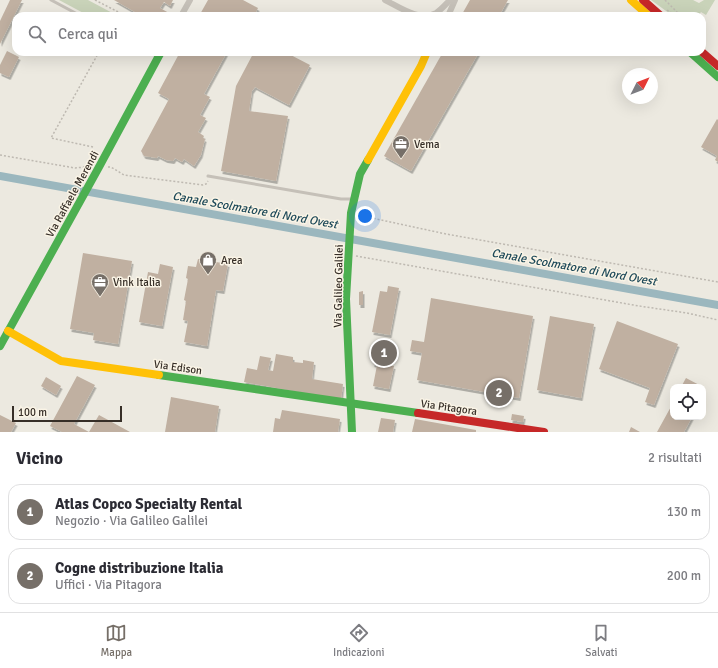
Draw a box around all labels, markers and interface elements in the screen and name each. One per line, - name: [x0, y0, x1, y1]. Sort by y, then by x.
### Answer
- search box: [12, 12, 706, 56]
- icon: search: [26, 23, 48, 45]
- text: Cerca qui: [58, 25, 118, 43]
- north arrow: [622, 68, 658, 104]
- office icon: Vema: [391, 134, 411, 159]
- place label: Vema: [414, 138, 440, 151]
- street label: Via Raffaele Merendi: [43, 149, 102, 240]
- water label: Canale Scolmatore di Nord Ovest: [171, 189, 340, 233]
- your location: [355, 206, 375, 226]
- street label: Via Galileo Galilei: [331, 244, 346, 328]
- water label: Canale Scolmatore di Nord Ovest: [490, 246, 659, 290]
- shop icon: Area: [198, 250, 218, 275]
- place label: Area: [221, 254, 243, 267]
- office icon: Vink Italia: [90, 272, 110, 297]
- place label: Vink Italia: [113, 276, 161, 289]
- pin: 1: [371, 338, 397, 368]
- street label: Via Edison: [153, 358, 203, 377]
- pin: 2: [486, 378, 512, 408]
- map controls: [670, 384, 706, 420]
- button: locate: [670, 384, 706, 420]
- street label: Via Pitagora: [420, 397, 478, 418]
- scale bar: [12, 404, 122, 423]
- text: 100 m: [18, 406, 47, 419]
- text: Vicino: [16, 448, 63, 469]
- text: 2 risultati: [648, 450, 702, 466]
- text: Atlas Copco Specialty Rental: [55, 495, 242, 513]
- text: 1: [26, 504, 34, 520]
- text: 130 m: [667, 504, 701, 520]
- text: Negozio · Via Galileo Galilei: [55, 513, 208, 529]
- text: Cogne distribuzione Italia: [55, 559, 223, 577]
- text: 2: [26, 568, 34, 584]
- text: 200 m: [667, 568, 701, 584]
- text: Uffici · Via Pitagora: [55, 577, 162, 593]
- tab: Mappa: [100, 622, 132, 659]
- tab: Indicazioni: [333, 622, 384, 659]
- tab: Salvati: [585, 622, 618, 659]

